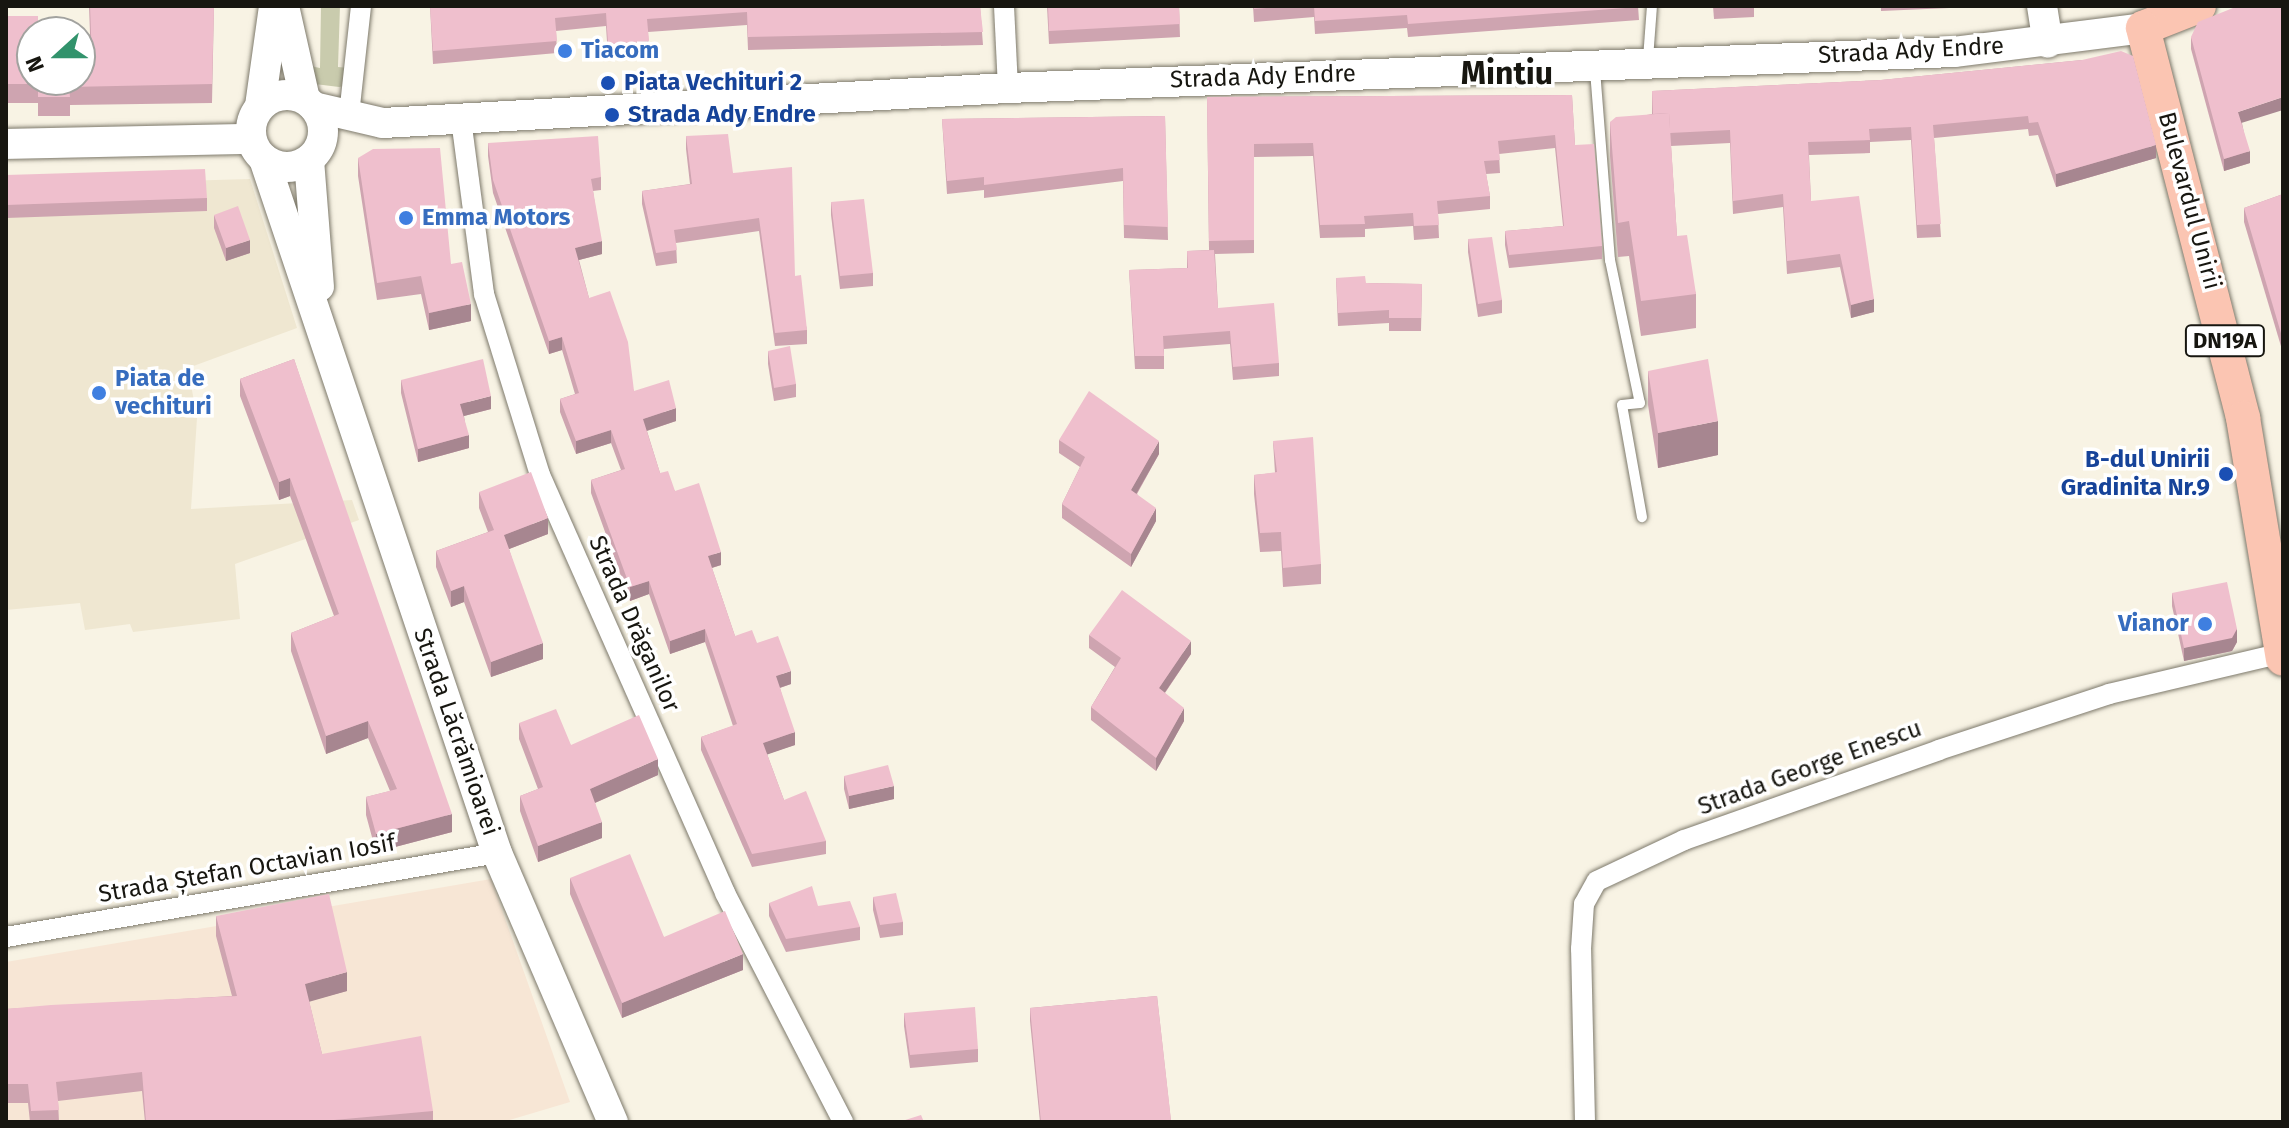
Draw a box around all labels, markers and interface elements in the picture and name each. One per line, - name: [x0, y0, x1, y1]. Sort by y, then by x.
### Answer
- north arrow: [16, 16, 96, 96]
- street label: Strada Ady Endre: [1817, 32, 2005, 70]
- place label: Tiacom: [581, 37, 659, 65]
- marker: Tiacom: [556, 42, 574, 60]
- text: N: [20, 52, 50, 76]
- district label: Mintiu: [1461, 54, 1553, 92]
- street label: Strada Ady Endre: [1170, 59, 1356, 95]
- place label: Piata Vechituri 2: [624, 69, 802, 97]
- marker: Piata Vechituri 2: [599, 74, 617, 92]
- place label: Strada Ady Endre: [628, 101, 816, 129]
- marker: Strada Ady Endre: [603, 106, 621, 124]
- street label: Bulevardul Unirii: [2151, 109, 2227, 293]
- place label: Emma Motors: [422, 204, 570, 232]
- marker: Emma Motors: [397, 209, 415, 227]
- road number: DN19A: [2183, 323, 2267, 359]
- place label: Piata de vechituri: [115, 365, 212, 421]
- marker: Piata de vechituri: [90, 384, 108, 402]
- place label: B-dul Unirii Gradinita Nr.9: [2061, 446, 2210, 502]
- marker: B-dul Unirii Gradinita Nr.9: [2217, 465, 2235, 483]
- street label: Strada Drăganilor: [582, 531, 686, 717]
- place label: Vianor: [2118, 610, 2189, 638]
- marker: Vianor: [2196, 615, 2214, 633]
- street label: Strada Lăcrămioarei: [407, 625, 505, 839]
- street label: Strada George Enescu: [1694, 714, 1926, 822]
- street label: Strada Ștefan Octavian Iosif: [96, 829, 398, 909]

